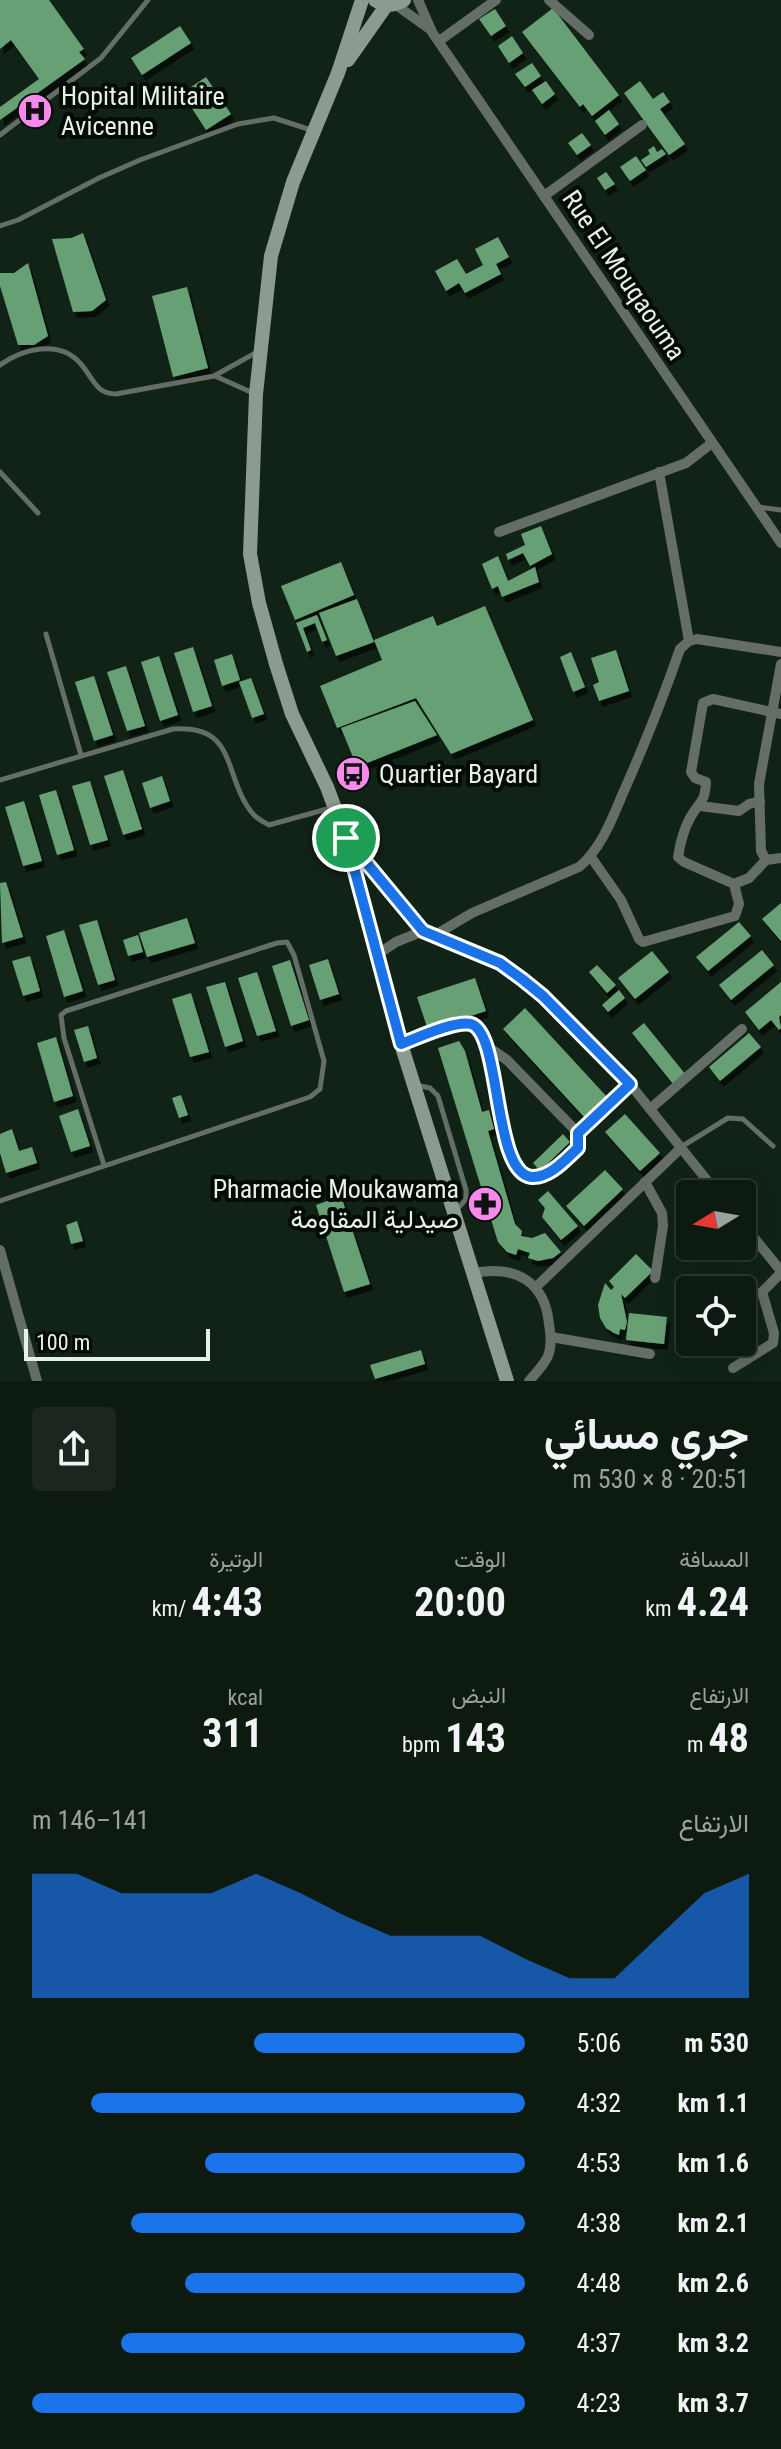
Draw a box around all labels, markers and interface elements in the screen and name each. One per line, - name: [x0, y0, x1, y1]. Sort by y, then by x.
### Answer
- place label: Hopital Militaire Avicenne: [61, 81, 225, 141]
- hospital icon: Hopital Militaire Avicenne: [16, 92, 54, 130]
- street label: Rue El Mouqaouma: [556, 185, 692, 365]
- bus stop icon: Quartier Bayard: [334, 755, 372, 793]
- place label: Quartier Bayard: [379, 759, 538, 789]
- pin: [312, 804, 380, 872]
- icon: arrive: [324, 816, 368, 860]
- place label: Pharmacie Moukawama صيدلية المقاومة: [213, 1174, 459, 1235]
- north arrow: [676, 1180, 756, 1260]
- map controls: [676, 1180, 756, 1356]
- pharmacy icon: Pharmacie Moukawama صيدلية المقاومة: [466, 1185, 504, 1223]
- button: locate: [676, 1276, 756, 1356]
- scale bar: [24, 1325, 210, 1361]
- text: 100 m: [36, 1330, 90, 1355]
- button: share: [32, 1407, 116, 1491]
- text: جري مسائي: [544, 1408, 749, 1460]
- text: 20:51 · 8 × 530 m: [572, 1464, 749, 1494]
- text: الوتيرة: [209, 1547, 263, 1572]
- text: الوقت: [454, 1547, 506, 1572]
- text: المسافة: [679, 1547, 749, 1572]
- text: 4:43: [191, 1579, 263, 1626]
- text: 20:00: [414, 1579, 506, 1626]
- text: 4.24: [677, 1579, 749, 1626]
- text: /km: [152, 1596, 191, 1621]
- text: km: [645, 1596, 677, 1621]
- text: النبض: [452, 1683, 506, 1708]
- text: الارتفاع: [689, 1683, 749, 1708]
- text: kcal: [228, 1685, 263, 1710]
- text: 311: [202, 1710, 263, 1757]
- text: 143: [445, 1715, 506, 1762]
- text: 48: [709, 1715, 749, 1762]
- text: bpm: [402, 1732, 445, 1757]
- text: m: [687, 1732, 709, 1757]
- text: 141–146 m: [32, 1805, 149, 1835]
- text: الارتفاع: [678, 1808, 749, 1838]
- text: 5:06: [576, 2028, 621, 2058]
- text: 530 m: [684, 2028, 749, 2058]
- text: 4:32: [576, 2088, 621, 2118]
- text: 1.1 km: [677, 2088, 749, 2118]
- text: 4:53: [576, 2148, 621, 2178]
- text: 1.6 km: [677, 2148, 749, 2178]
- text: 4:38: [576, 2208, 621, 2238]
- text: 2.1 km: [677, 2208, 749, 2238]
- text: 4:48: [576, 2268, 621, 2298]
- text: 2.6 km: [677, 2268, 749, 2298]
- text: 4:37: [576, 2328, 621, 2358]
- text: 3.2 km: [677, 2328, 749, 2358]
- text: 4:23: [576, 2388, 621, 2418]
- text: 3.7 km: [677, 2388, 749, 2418]

